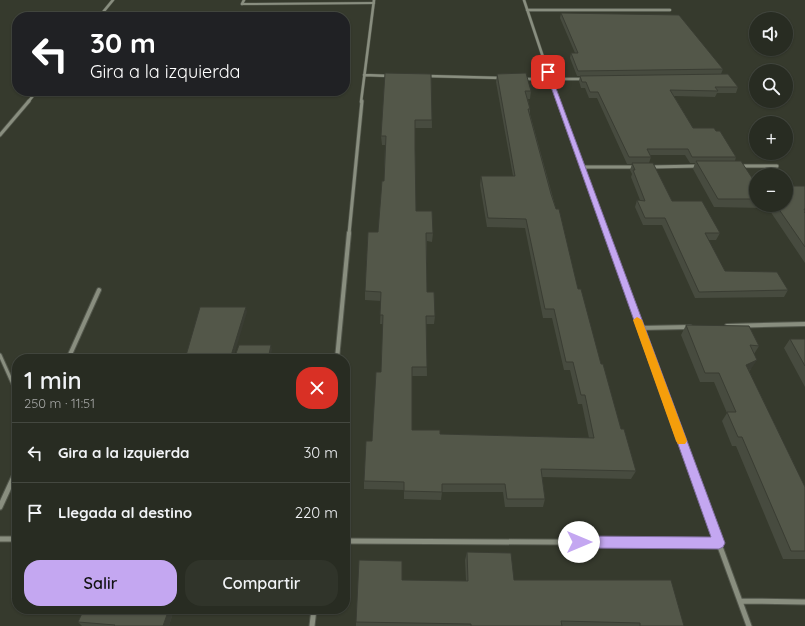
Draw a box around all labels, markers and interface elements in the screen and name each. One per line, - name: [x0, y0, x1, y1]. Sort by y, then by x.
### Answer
- map controls: [749, 12, 793, 212]
- button: sound: [749, 12, 793, 56]
- text: 30 m: [90, 25, 156, 60]
- icon: left: [24, 28, 76, 80]
- pin: [531, 55, 565, 89]
- text: Gira a la izquierda: [90, 60, 241, 83]
- icon: arrive: [537, 61, 559, 83]
- button: search: [749, 64, 793, 108]
- button: +: [749, 116, 793, 160]
- button: −: [749, 168, 793, 212]
- text: 1 min: [24, 365, 82, 395]
- button: close: [296, 367, 338, 409]
- text: 250 m · 11:51: [24, 395, 95, 411]
- icon: left: [24, 442, 46, 464]
- text: Gira a la izquierda: [58, 443, 190, 462]
- text: 30 m: [303, 443, 338, 462]
- icon: arrive: [24, 502, 46, 524]
- text: Llegada al destino: [58, 503, 192, 522]
- text: 220 m: [295, 503, 338, 522]
- position arrow: [558, 521, 600, 563]
- button: Salir: [24, 560, 177, 606]
- button: Compartir: [185, 560, 338, 606]

